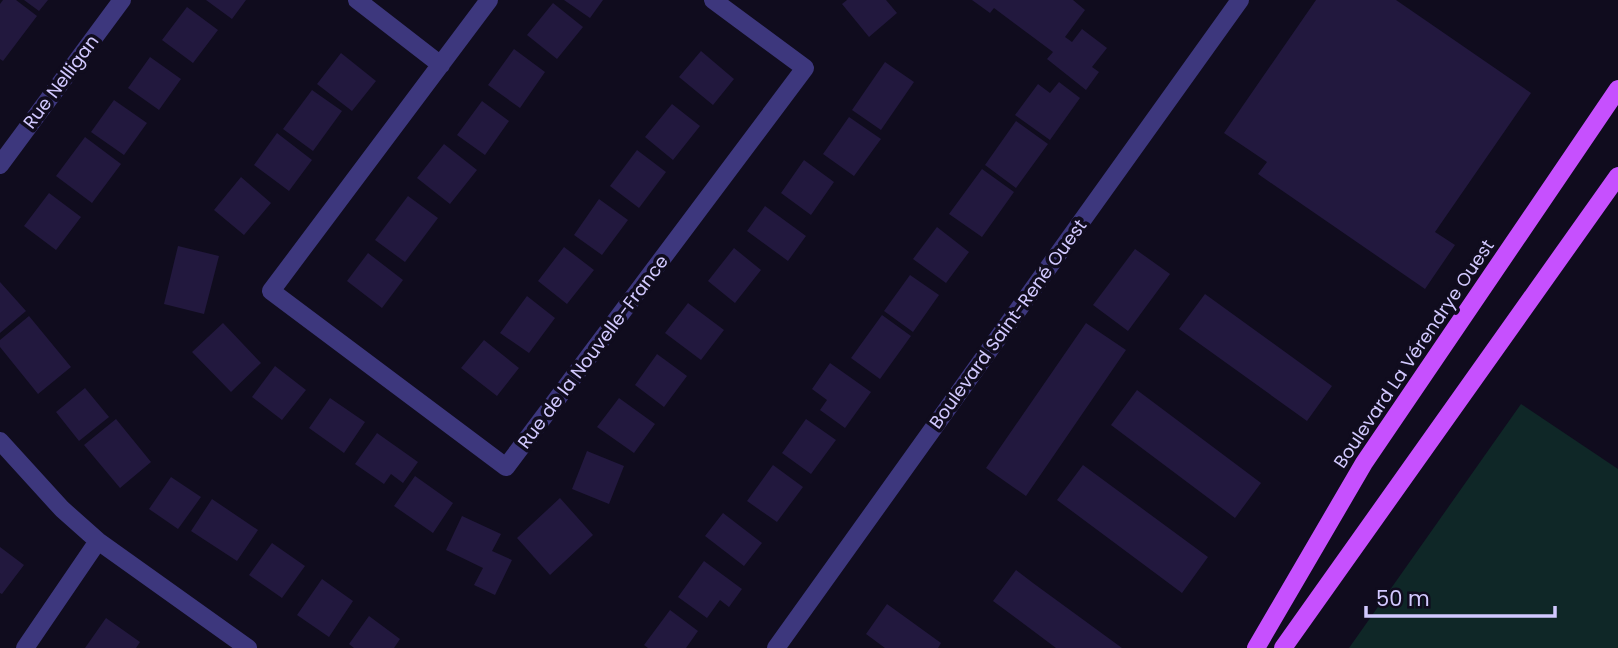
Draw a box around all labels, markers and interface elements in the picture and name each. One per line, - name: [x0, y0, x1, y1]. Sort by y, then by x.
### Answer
- street label: Rue Nelligan: [17, 30, 104, 134]
- street label: Boulevard Saint-René Ouest: [923, 214, 1092, 433]
- street label: Boulevard La Vérendrye Ouest: [1327, 234, 1500, 473]
- street label: Rue de la Nouvelle-France: [511, 250, 674, 454]
- scale bar: [1366, 574, 1555, 618]
- text: 50 m: [1376, 584, 1430, 613]

